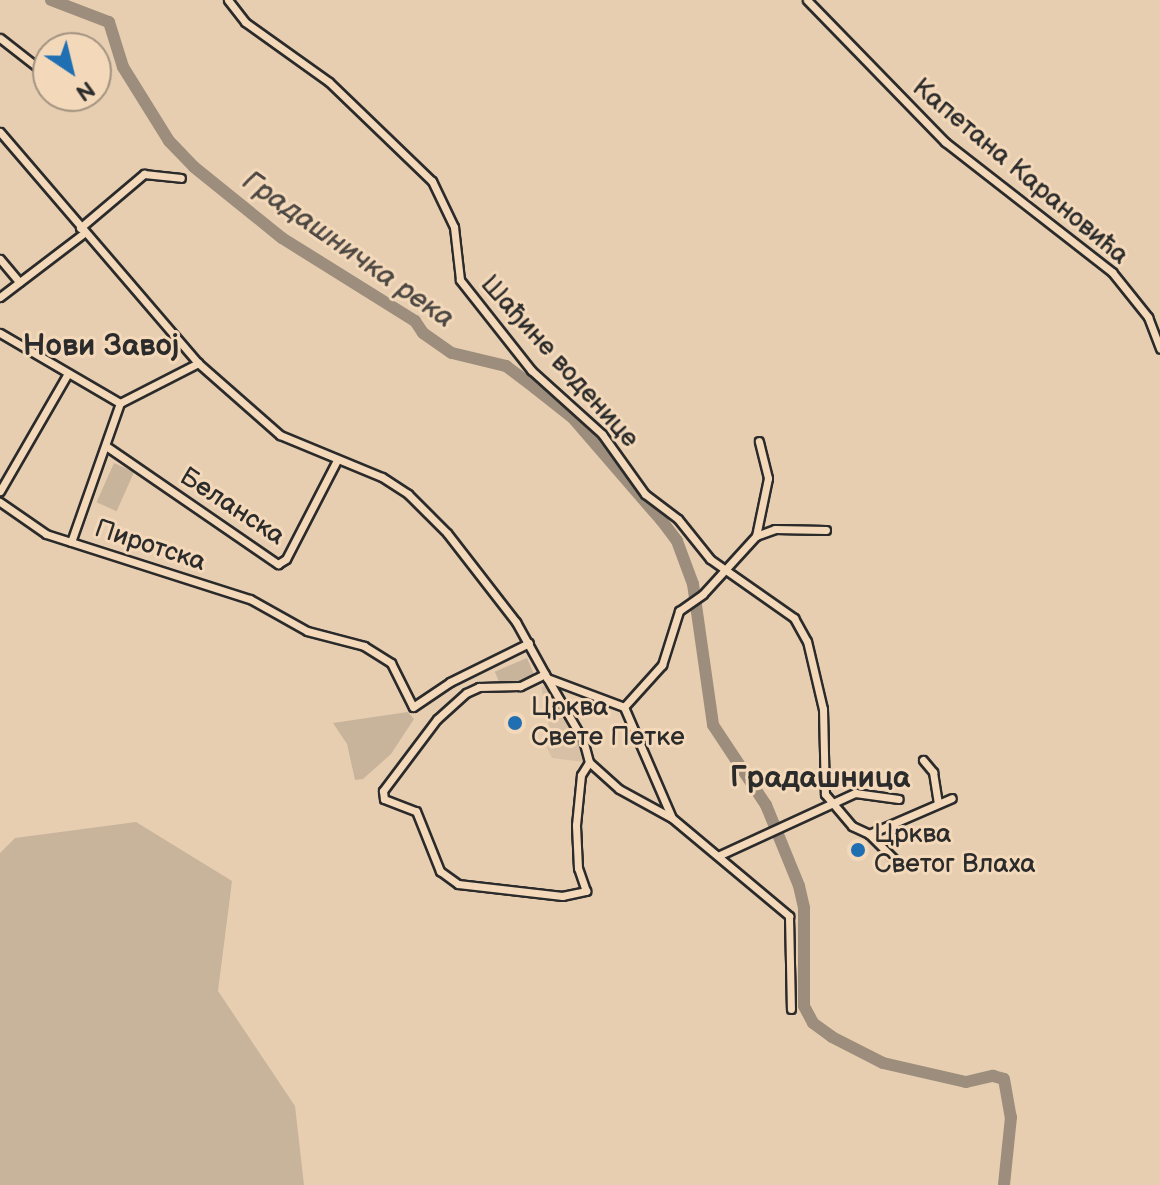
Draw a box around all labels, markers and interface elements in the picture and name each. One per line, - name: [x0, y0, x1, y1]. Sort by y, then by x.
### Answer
- north arrow: [32, 32, 112, 112]
- street label: Капетана Карановића: [906, 72, 1134, 272]
- text: N: [70, 75, 99, 106]
- water label: Градашничка река: [236, 164, 460, 336]
- street label: Шађине воденице: [473, 269, 645, 455]
- district label: Нови Завој: [23, 328, 179, 364]
- street label: Беланска: [174, 462, 290, 552]
- street label: Пиротска: [91, 513, 209, 579]
- place label: Црква Свете Петке: [531, 692, 685, 754]
- marker: Црква Свете Петке: [506, 714, 524, 732]
- district label: Градашница: [730, 760, 910, 796]
- place label: Црква Светог Влаха: [874, 819, 1036, 880]
- marker: Црква Светог Влаха: [849, 841, 867, 859]

